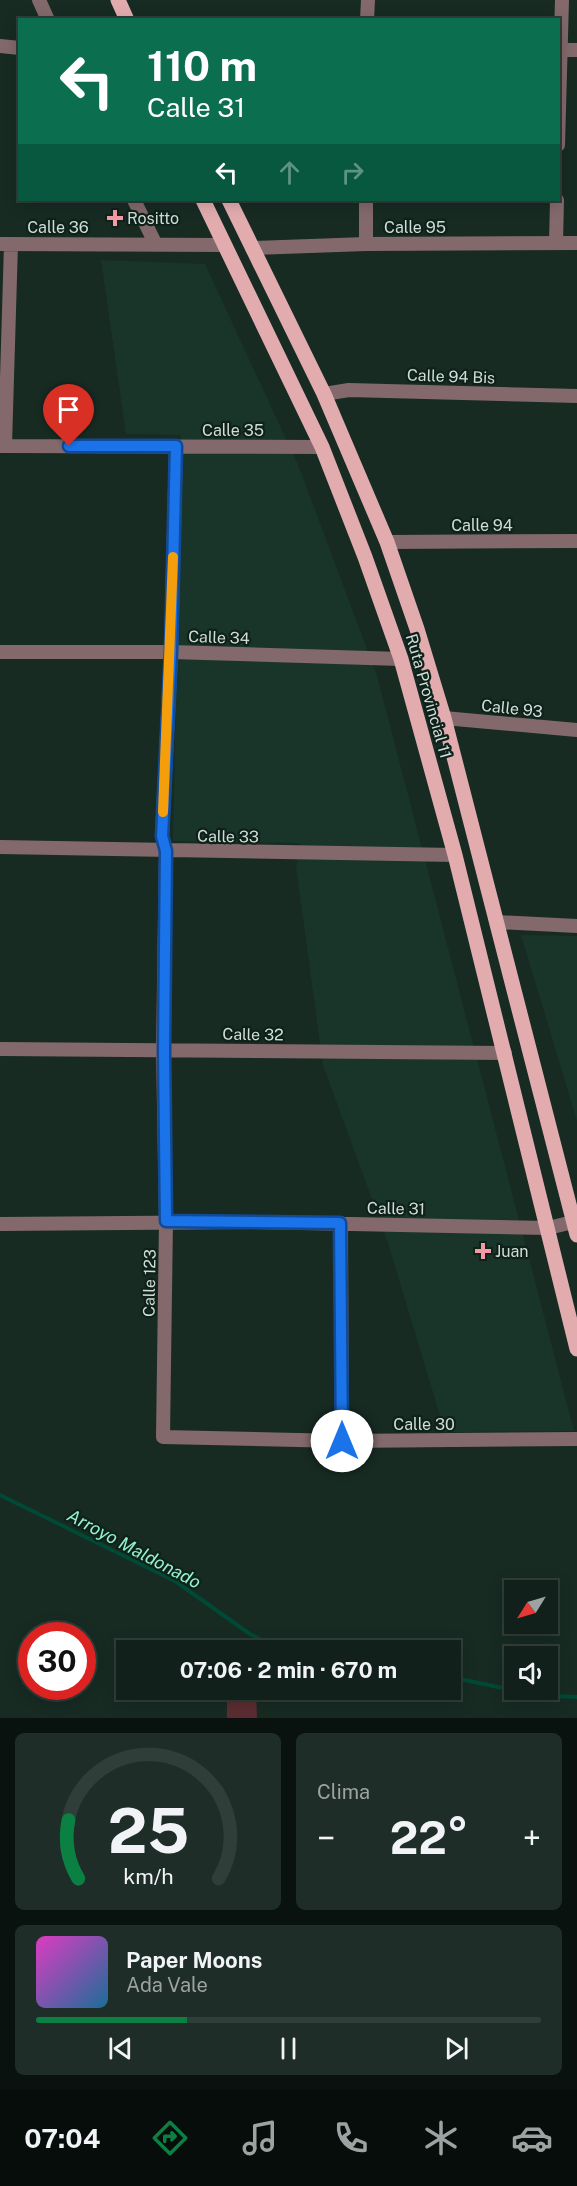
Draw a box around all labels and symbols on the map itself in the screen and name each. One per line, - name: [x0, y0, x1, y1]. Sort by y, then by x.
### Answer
- place label: Rositto: [127, 209, 179, 228]
- marker: Rositto: [108, 211, 122, 225]
- street label: Calle 36: [27, 218, 89, 237]
- street label: Calle 95: [384, 218, 446, 237]
- street label: Calle 94 Bis: [406, 365, 495, 388]
- pin: [43, 384, 94, 446]
- street label: Calle 35: [202, 421, 264, 440]
- street label: Calle 94: [451, 516, 513, 535]
- street label: Calle 34: [188, 627, 250, 648]
- street label: Ruta Provincial 11: [402, 632, 455, 761]
- street label: Calle 93: [480, 696, 544, 721]
- street label: Calle 33: [197, 826, 259, 847]
- street label: Calle 32: [222, 1024, 284, 1045]
- street label: Calle 31: [367, 1198, 425, 1219]
- place label: Juan: [495, 1242, 529, 1261]
- marker: Juan: [476, 1244, 490, 1258]
- street label: Calle 123: [139, 1249, 160, 1317]
- position arrow: [310, 1409, 374, 1473]
- street label: Calle 30: [393, 1415, 455, 1434]
- water label: Arroyo Maldonado: [64, 1505, 205, 1593]
- north arrow: [504, 1580, 558, 1634]
- speed limit sign: 30: [18, 1622, 96, 1700]

